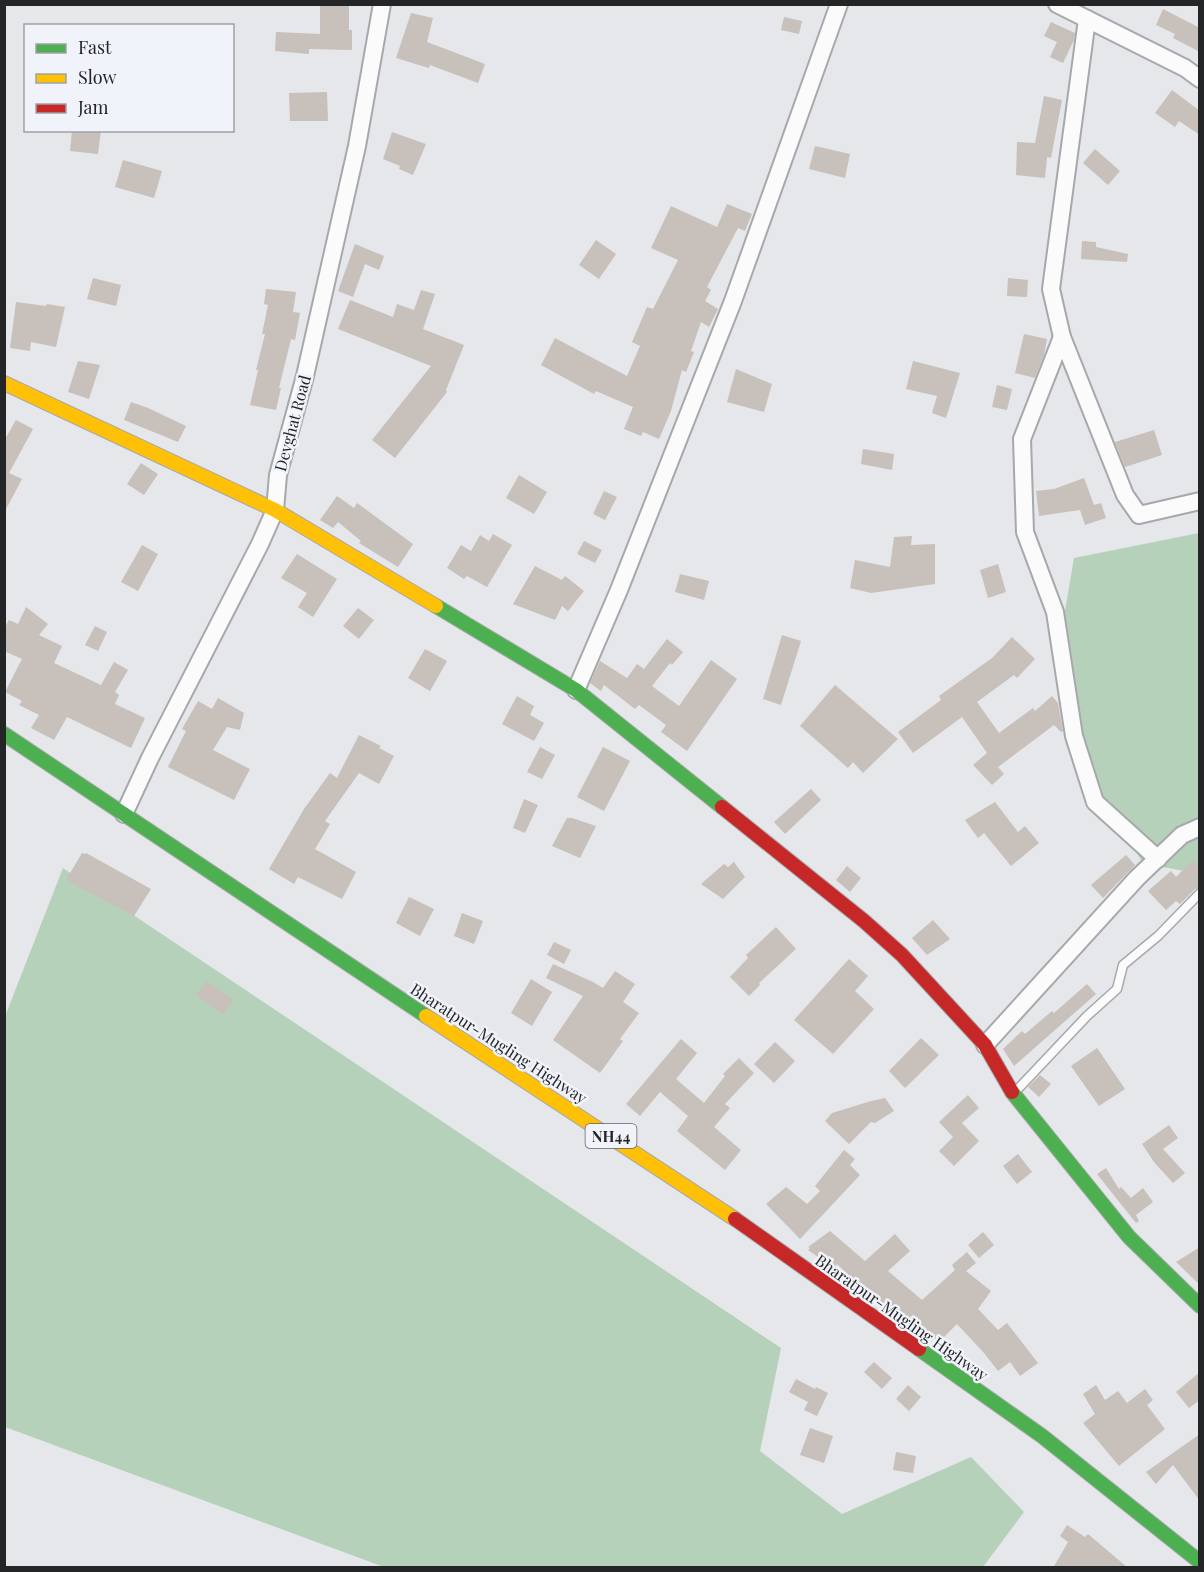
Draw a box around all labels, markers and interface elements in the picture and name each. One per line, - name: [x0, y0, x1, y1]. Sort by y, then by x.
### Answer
- legend: [24, 24, 234, 132]
- text: Fast: [78, 35, 112, 59]
- text: Slow: [78, 65, 116, 89]
- text: Jam: [77, 95, 108, 119]
- street label: Devghat Road: [269, 373, 315, 473]
- street label: Bharatpur-Mugling Highway: [407, 978, 591, 1108]
- road number: NH44: [586, 1124, 636, 1148]
- street label: Bharatpur-Mugling Highway: [811, 1249, 993, 1385]

